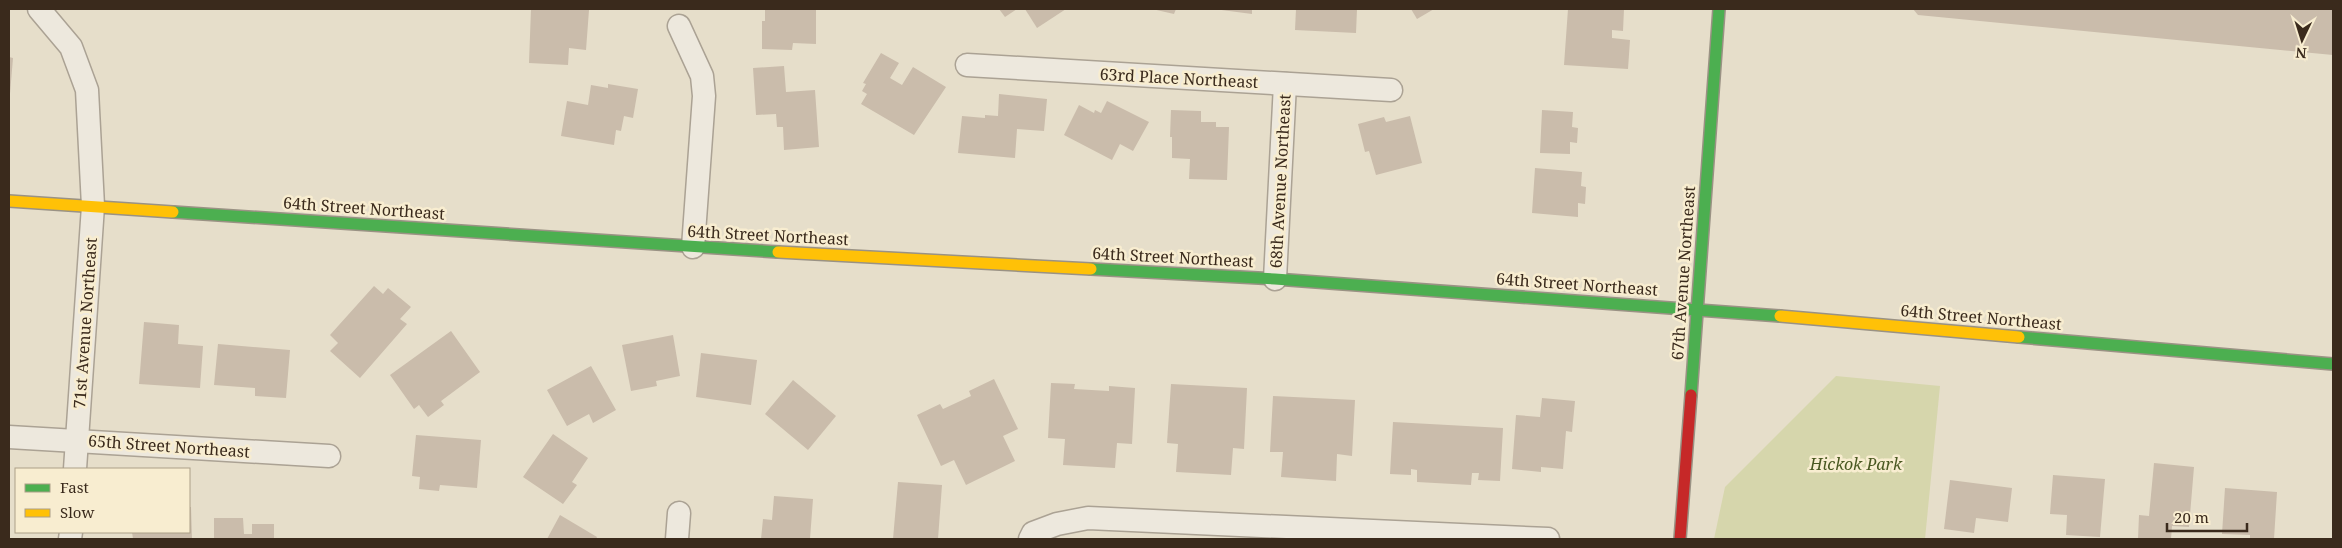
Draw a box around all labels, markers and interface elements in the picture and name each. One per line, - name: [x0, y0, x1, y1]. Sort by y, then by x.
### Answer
- north arrow: [2277, 15, 2327, 65]
- text: N: [2295, 44, 2307, 63]
- street label: 63rd Place Northeast: [1099, 63, 1259, 93]
- street label: 68th Avenue Northeast: [1264, 93, 1296, 269]
- street label: 67th Avenue Northeast: [1666, 185, 1700, 361]
- street label: 64th Street Northeast: [283, 191, 446, 225]
- street label: 64th Street Northeast: [687, 220, 850, 250]
- street label: 71st Avenue Northeast: [68, 236, 102, 409]
- street label: 64th Street Northeast: [1092, 242, 1255, 272]
- street label: 64th Street Northeast: [1496, 267, 1659, 301]
- street label: 64th Street Northeast: [1899, 299, 2063, 335]
- street label: 65th Street Northeast: [88, 429, 251, 463]
- park label: Hickok Park: [1809, 453, 1903, 475]
- legend: [15, 468, 190, 533]
- text: Fast: [60, 477, 89, 497]
- scale bar: [2167, 500, 2247, 532]
- text: Slow: [60, 502, 94, 522]
- text: 20 m: [2174, 507, 2209, 527]

